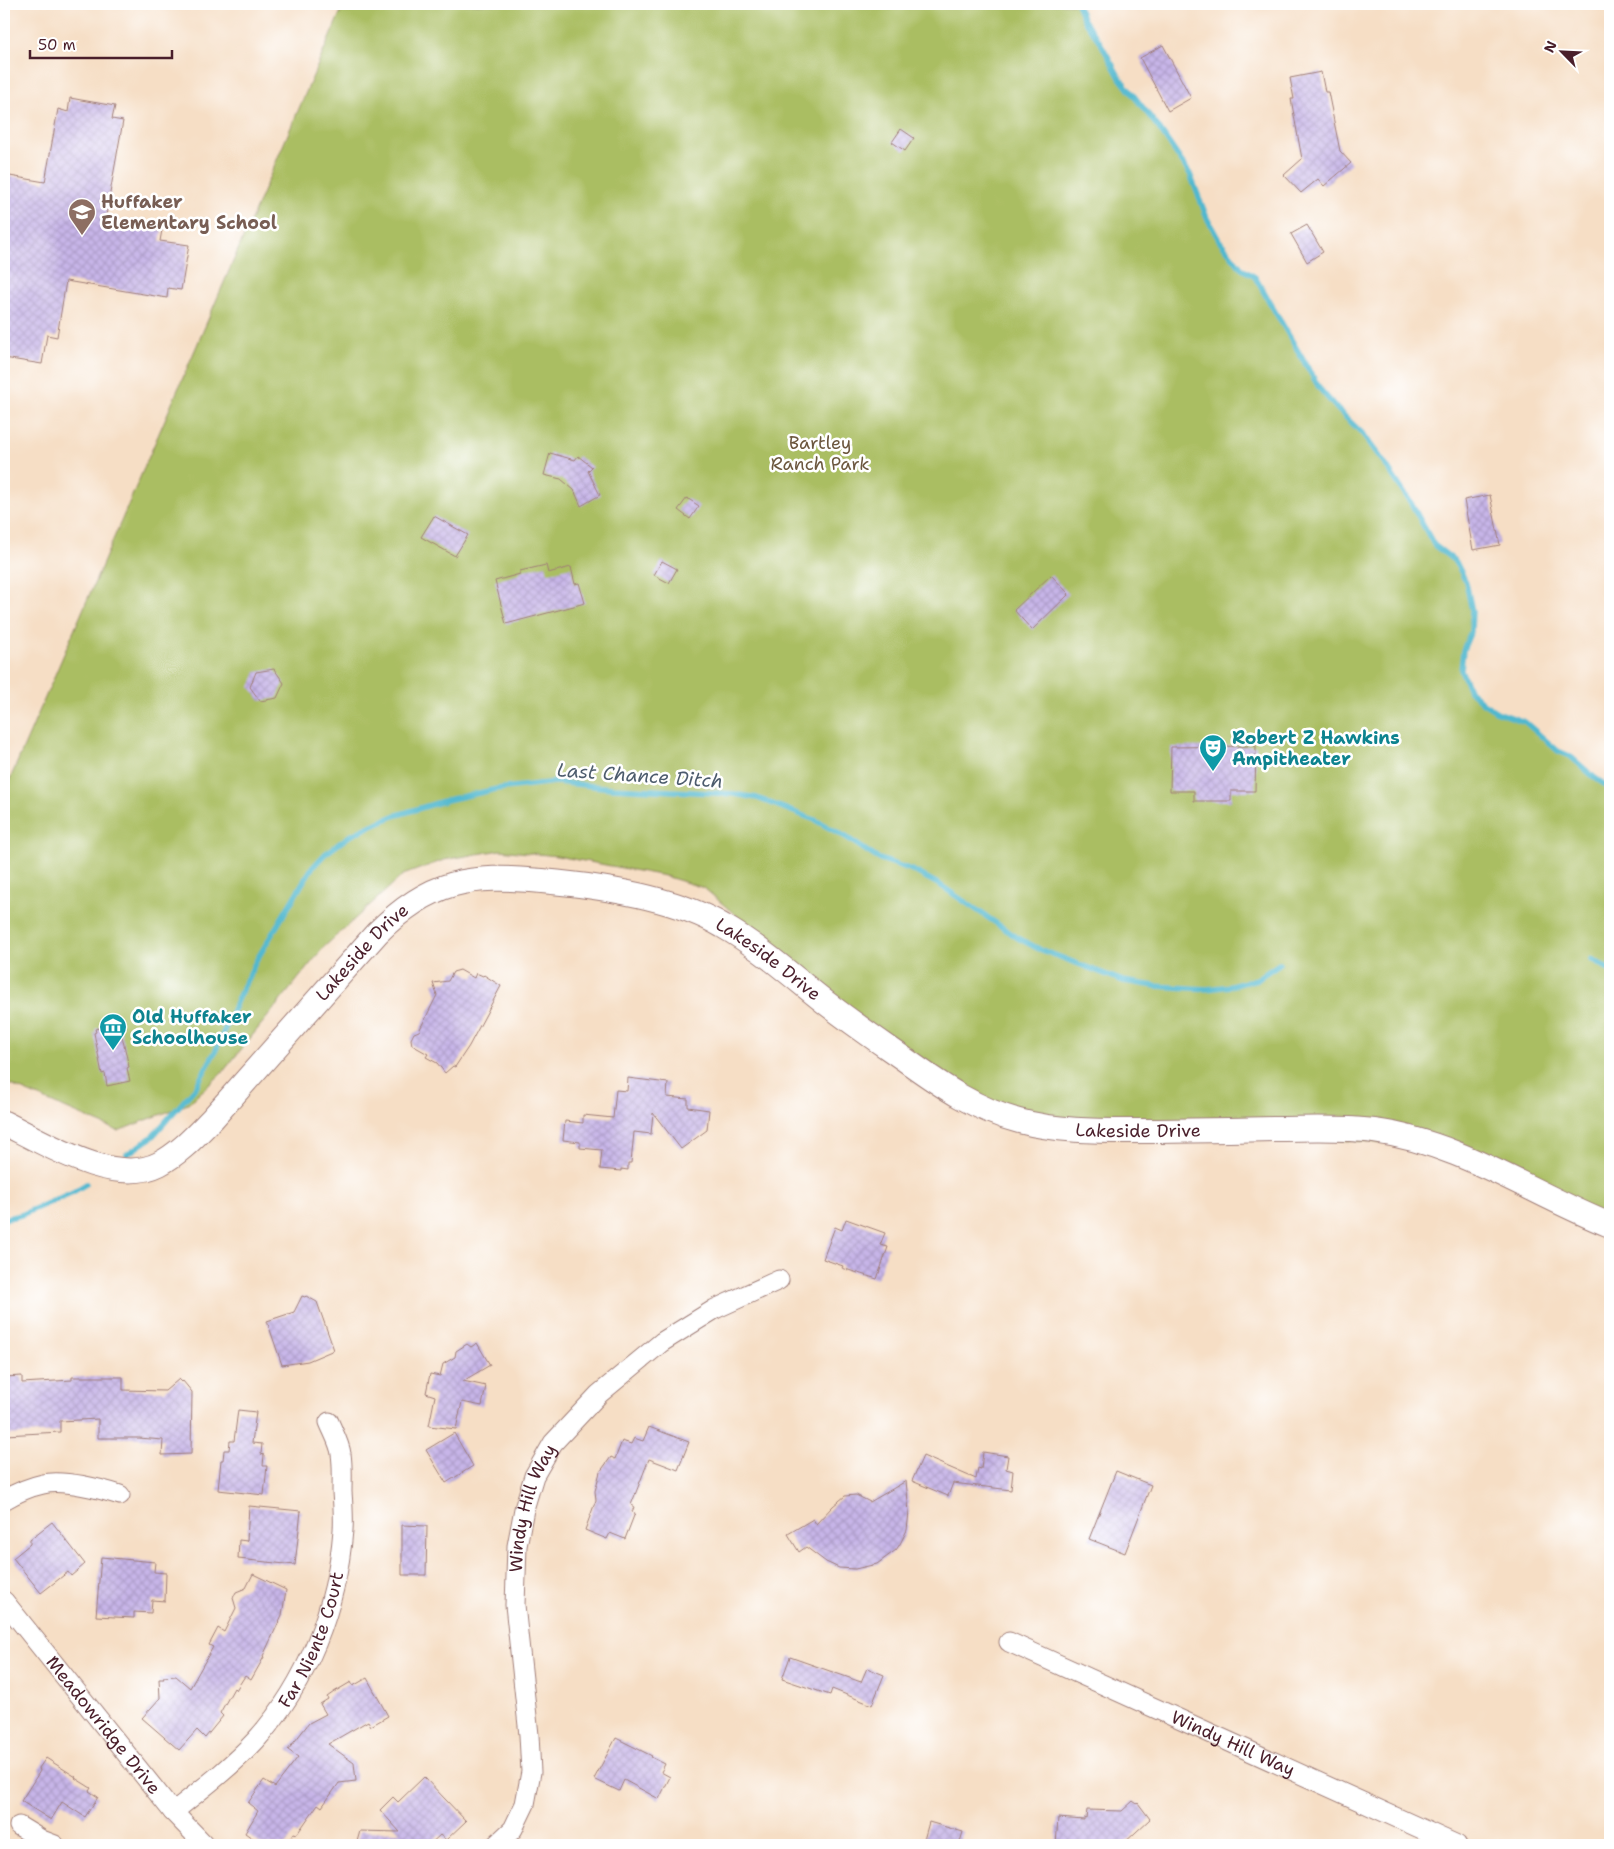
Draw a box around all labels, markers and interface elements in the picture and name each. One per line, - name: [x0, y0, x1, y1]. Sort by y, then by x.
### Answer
- scale bar: [30, 28, 172, 60]
- north arrow: [1536, 28, 1586, 78]
- text: 50 m: [38, 35, 76, 55]
- text: N: [1540, 38, 1561, 55]
- place label: Huffaker Elementary School: [101, 190, 277, 235]
- school or university icon: Huffaker Elementary School: [67, 197, 97, 236]
- park label: Bartley Ranch Park: [771, 431, 869, 476]
- place label: Robert Z Hawkins Ampitheater: [1232, 726, 1400, 771]
- theatre icon: Robert Z Hawkins Ampitheater: [1198, 733, 1228, 772]
- water label: Last Chance Ditch: [556, 757, 724, 794]
- street label: Lakeside Drive: [310, 898, 413, 1006]
- street label: Lakeside Drive: [711, 912, 826, 1006]
- place label: Old Huffaker Schoolhouse: [132, 1005, 252, 1050]
- museum icon: Old Huffaker Schoolhouse: [98, 1012, 128, 1051]
- street label: Lakeside Drive: [1075, 1118, 1201, 1143]
- street label: Windy Hill Way: [504, 1440, 562, 1573]
- street label: Far Niente Court: [273, 1570, 349, 1713]
- street label: Meadowridge Drive: [40, 1651, 166, 1799]
- street label: Windy Hill Way: [1167, 1705, 1299, 1782]

